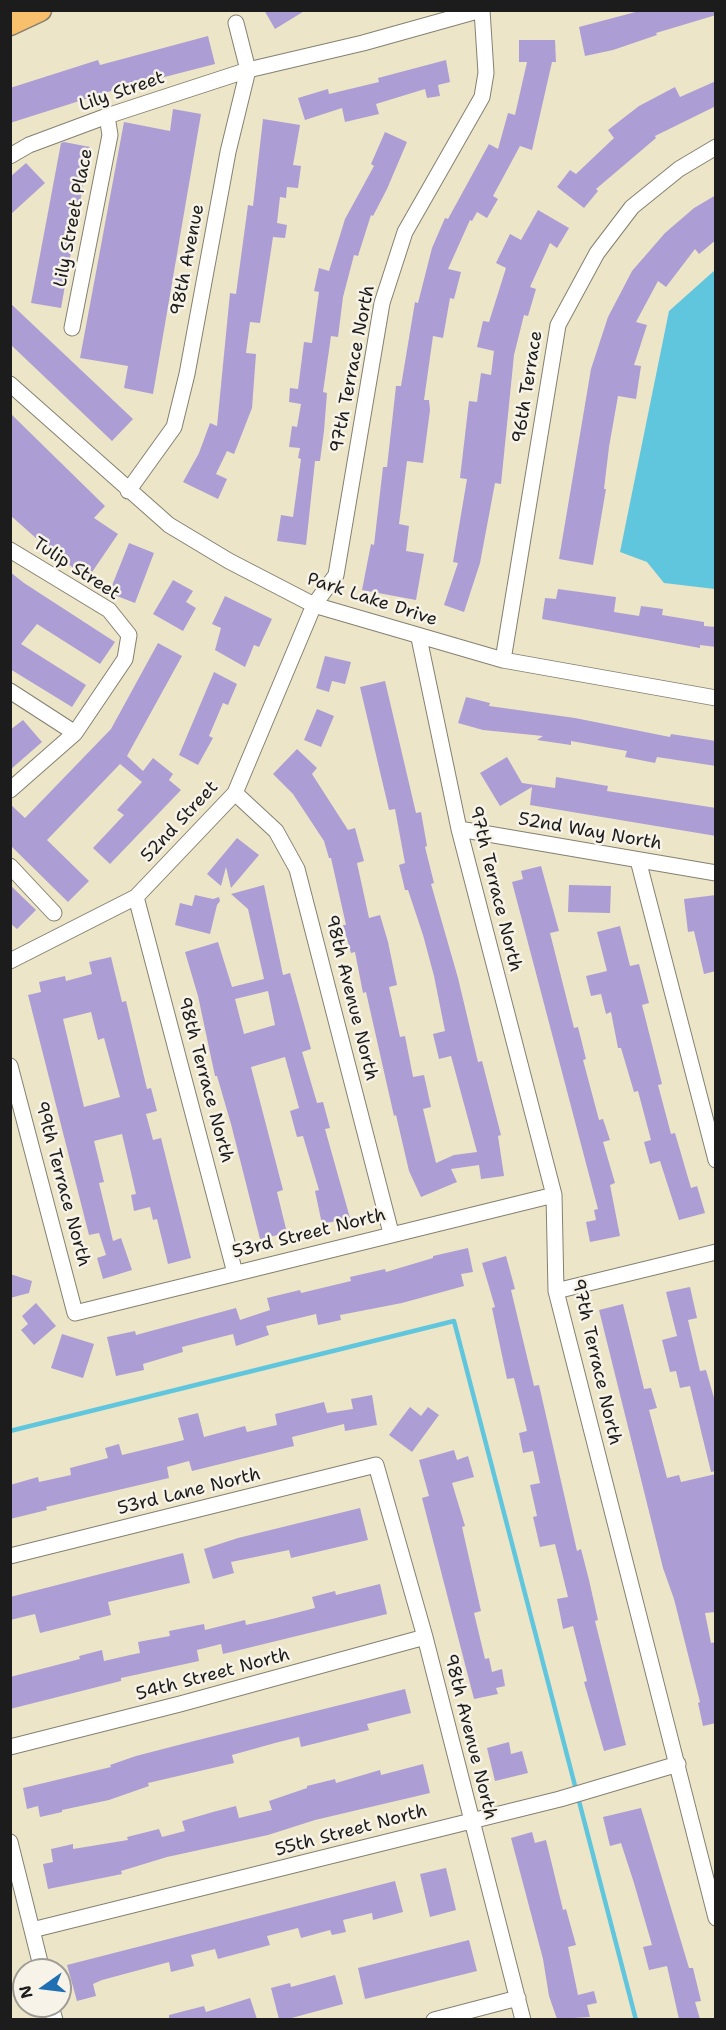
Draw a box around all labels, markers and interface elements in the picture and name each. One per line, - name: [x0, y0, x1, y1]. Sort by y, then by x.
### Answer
- street label: Lily Street: [77, 67, 167, 117]
- street label: Lily Street Place: [50, 147, 98, 289]
- street label: 98th Avenue: [167, 202, 209, 318]
- street label: 97th Terrace North: [326, 283, 380, 455]
- street label: 96th Terrace: [508, 329, 548, 445]
- street label: Tulip Street: [29, 533, 123, 605]
- street label: Park Lake Drive: [304, 569, 440, 631]
- street label: 52nd Street: [137, 777, 223, 867]
- street label: 97th Terrace North: [464, 804, 526, 974]
- street label: 52nd Way North: [516, 809, 664, 855]
- street label: 98th Avenue North: [320, 913, 382, 1083]
- street label: 98th Terrace North: [172, 995, 238, 1165]
- street label: 99th Terrace North: [30, 1099, 94, 1269]
- street label: 53rd Street North: [230, 1204, 388, 1264]
- street label: 97th Terrace North: [566, 1277, 626, 1447]
- street label: 53rd Lane North: [115, 1464, 263, 1520]
- street label: 54th Street North: [134, 1644, 292, 1706]
- street label: 98th Avenue North: [439, 1652, 501, 1822]
- street label: 55th Street North: [273, 1800, 429, 1862]
- north arrow: [12, 1958, 72, 2018]
- text: N: [14, 1983, 38, 2001]

